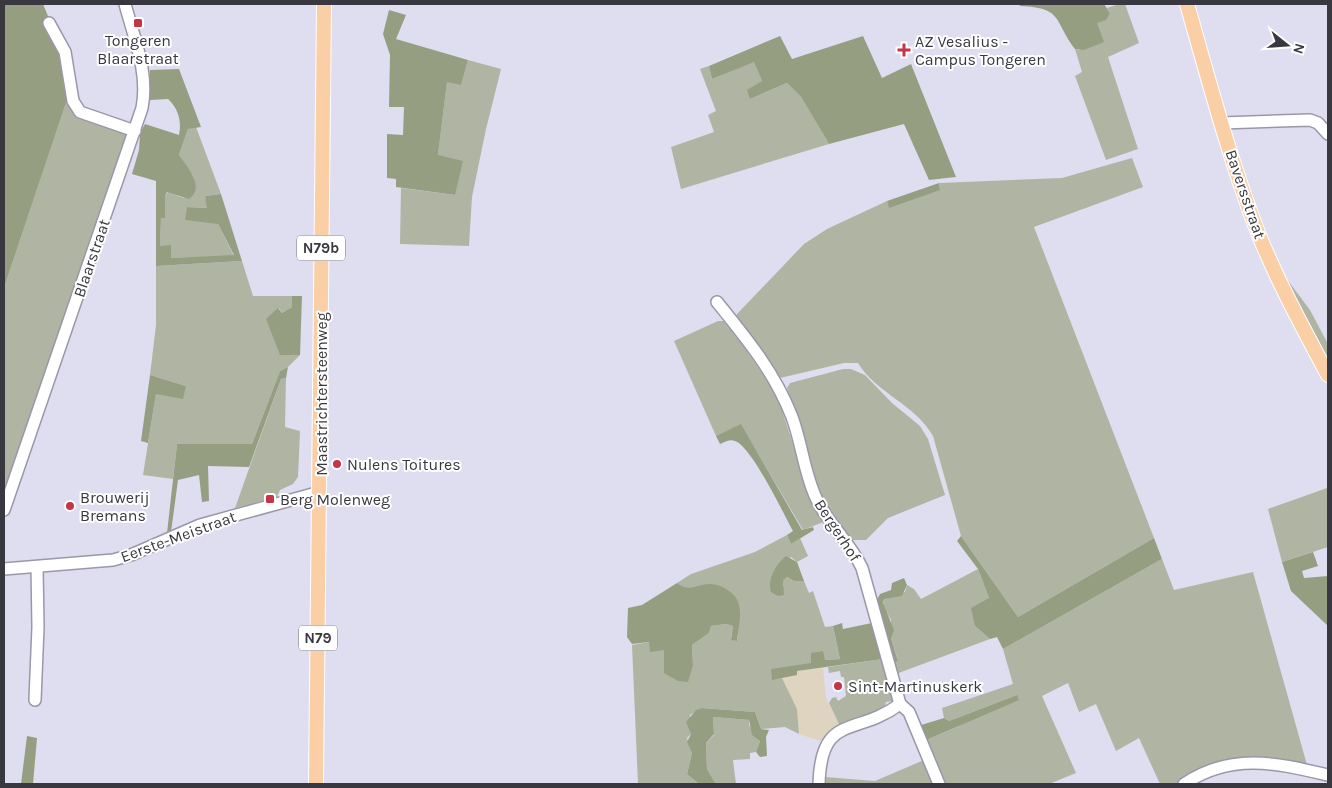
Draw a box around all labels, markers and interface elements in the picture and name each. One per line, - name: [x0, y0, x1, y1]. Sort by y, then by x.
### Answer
- marker: Tongeren Blaarstraat: [132, 17, 144, 29]
- north arrow: [1262, 20, 1312, 70]
- place label: Tongeren Blaarstraat: [97, 31, 179, 68]
- place label: AZ Vesalius - Campus Tongeren: [915, 32, 1046, 69]
- text: N: [1289, 41, 1309, 56]
- marker: AZ Vesalius - Campus Tongeren: [897, 43, 911, 57]
- street label: Baversstraat: [1221, 147, 1270, 241]
- street label: Blaarstraat: [69, 216, 114, 300]
- road number: N79b: [297, 236, 345, 260]
- street label: Maastrichtersteenweg: [312, 312, 331, 476]
- place label: Nulens Toitures: [347, 455, 461, 474]
- marker: Nulens Toitures: [331, 458, 343, 470]
- place label: Brouwerij Bremans: [80, 488, 150, 525]
- place label: Berg Molenweg: [280, 490, 390, 509]
- marker: Berg Molenweg: [264, 493, 276, 505]
- street label: Bergerhof: [810, 495, 865, 565]
- marker: Brouwerij Bremans: [64, 500, 76, 512]
- street label: Eerste-Meistraat: [118, 507, 239, 566]
- road number: N79: [299, 626, 337, 650]
- place label: Sint-Martinuskerk: [848, 677, 982, 696]
- marker: Sint-Martinuskerk: [832, 680, 844, 692]

